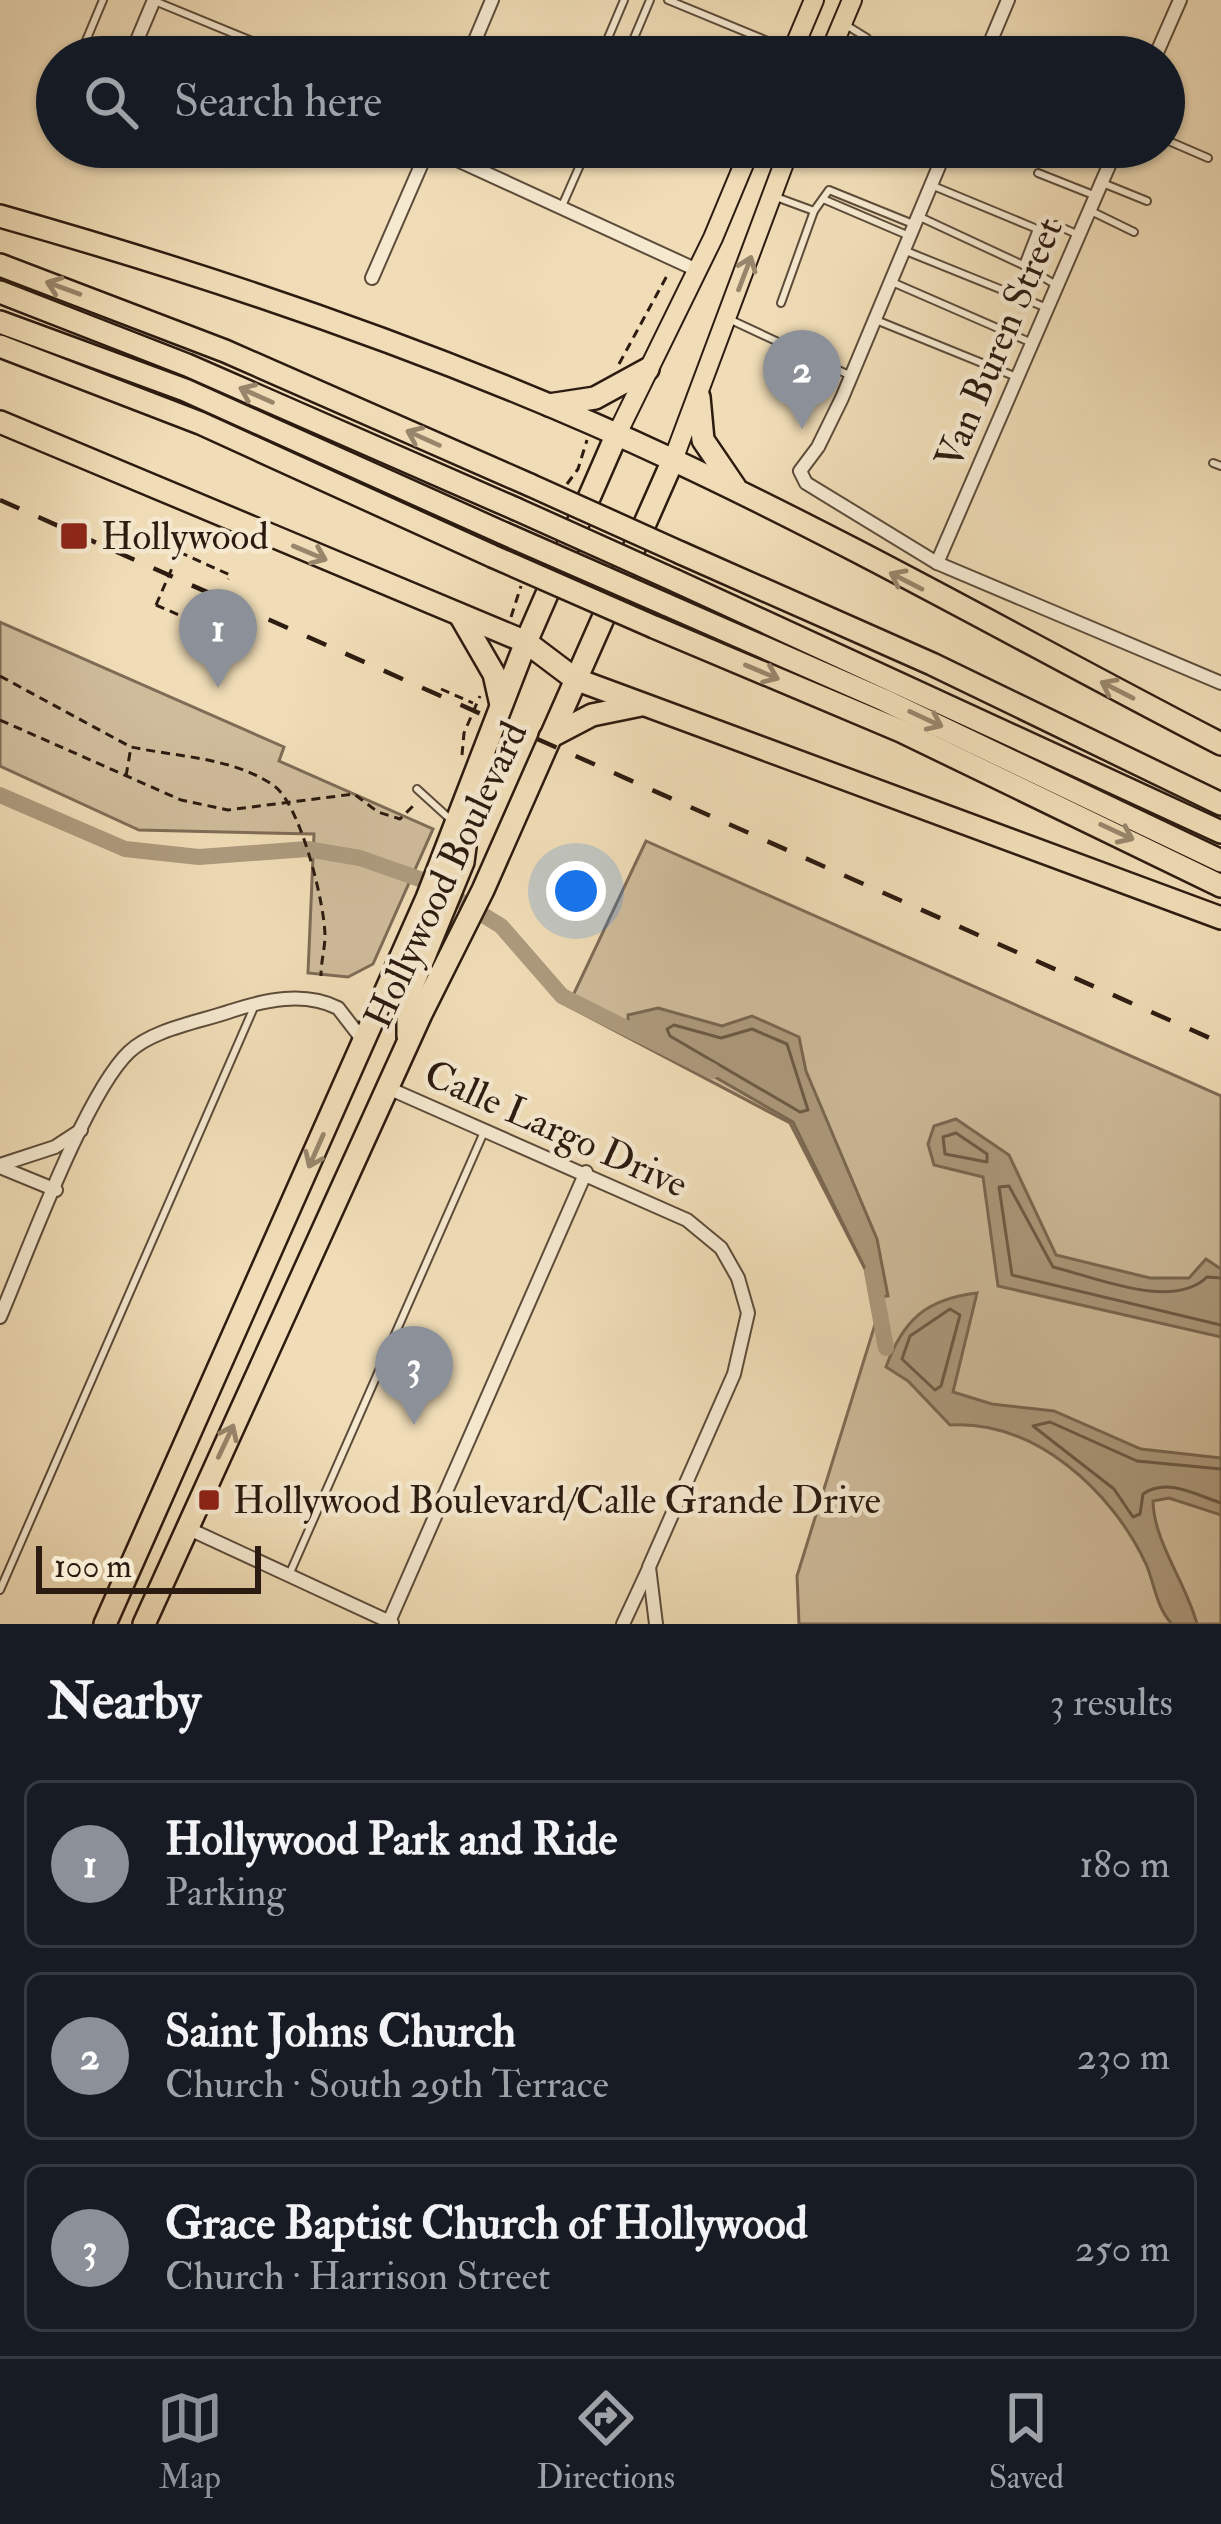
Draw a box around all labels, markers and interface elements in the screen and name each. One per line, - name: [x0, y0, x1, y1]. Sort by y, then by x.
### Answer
- search box: [36, 36, 1185, 168]
- icon: search: [78, 69, 144, 135]
- text: Search here: [174, 74, 382, 130]
- street label: Van Buren Street: [924, 210, 1074, 476]
- one-way arrow: [736, 255, 758, 292]
- one-way arrow: [46, 275, 83, 297]
- pin: 2: [763, 330, 841, 429]
- one-way arrow: [238, 382, 274, 404]
- one-way arrow: [406, 425, 442, 447]
- place label: Hollywood: [101, 512, 269, 561]
- marker: Hollywood: [58, 520, 90, 552]
- one-way arrow: [291, 544, 328, 565]
- one-way arrow: [889, 568, 924, 591]
- pin: 1: [179, 589, 257, 688]
- one-way arrow: [743, 663, 780, 684]
- one-way arrow: [1100, 678, 1135, 701]
- one-way arrow: [907, 709, 943, 731]
- street label: Hollywood Boulevard: [354, 714, 538, 1036]
- one-way arrow: [1098, 823, 1134, 845]
- your location: [546, 861, 606, 921]
- street label: Calle Largo Drive: [417, 1049, 695, 1209]
- one-way arrow: [304, 1132, 326, 1168]
- pin: 3: [375, 1326, 453, 1425]
- one-way arrow: [217, 1424, 239, 1460]
- place label: Hollywood Boulevard/Calle Grande Drive: [233, 1476, 881, 1525]
- marker: Hollywood Boulevard/Calle Grande Drive: [196, 1487, 222, 1513]
- scale bar: [36, 1540, 261, 1593]
- text: 100 m: [54, 1546, 132, 1587]
- text: Nearby: [48, 1670, 201, 1734]
- text: 3 results: [1050, 1678, 1173, 1727]
- text: Hollywood Park and Ride: [165, 1812, 617, 1868]
- text: 1: [83, 1840, 97, 1889]
- text: 180 m: [1079, 1840, 1170, 1889]
- text: Parking: [165, 1868, 286, 1917]
- text: Saint Johns Church: [165, 2004, 516, 2060]
- text: 2: [80, 2032, 100, 2081]
- text: 230 m: [1077, 2032, 1170, 2081]
- text: Church · South 29th Terrace: [165, 2060, 609, 2109]
- text: Grace Baptist Church of Hollywood: [165, 2196, 808, 2252]
- text: 3: [83, 2224, 97, 2273]
- text: 250 m: [1075, 2224, 1170, 2273]
- text: Church · Harrison Street: [165, 2252, 550, 2301]
- tab: Map: [157, 2385, 223, 2498]
- tab: Directions: [537, 2385, 675, 2498]
- tab: Saved: [989, 2385, 1064, 2498]

